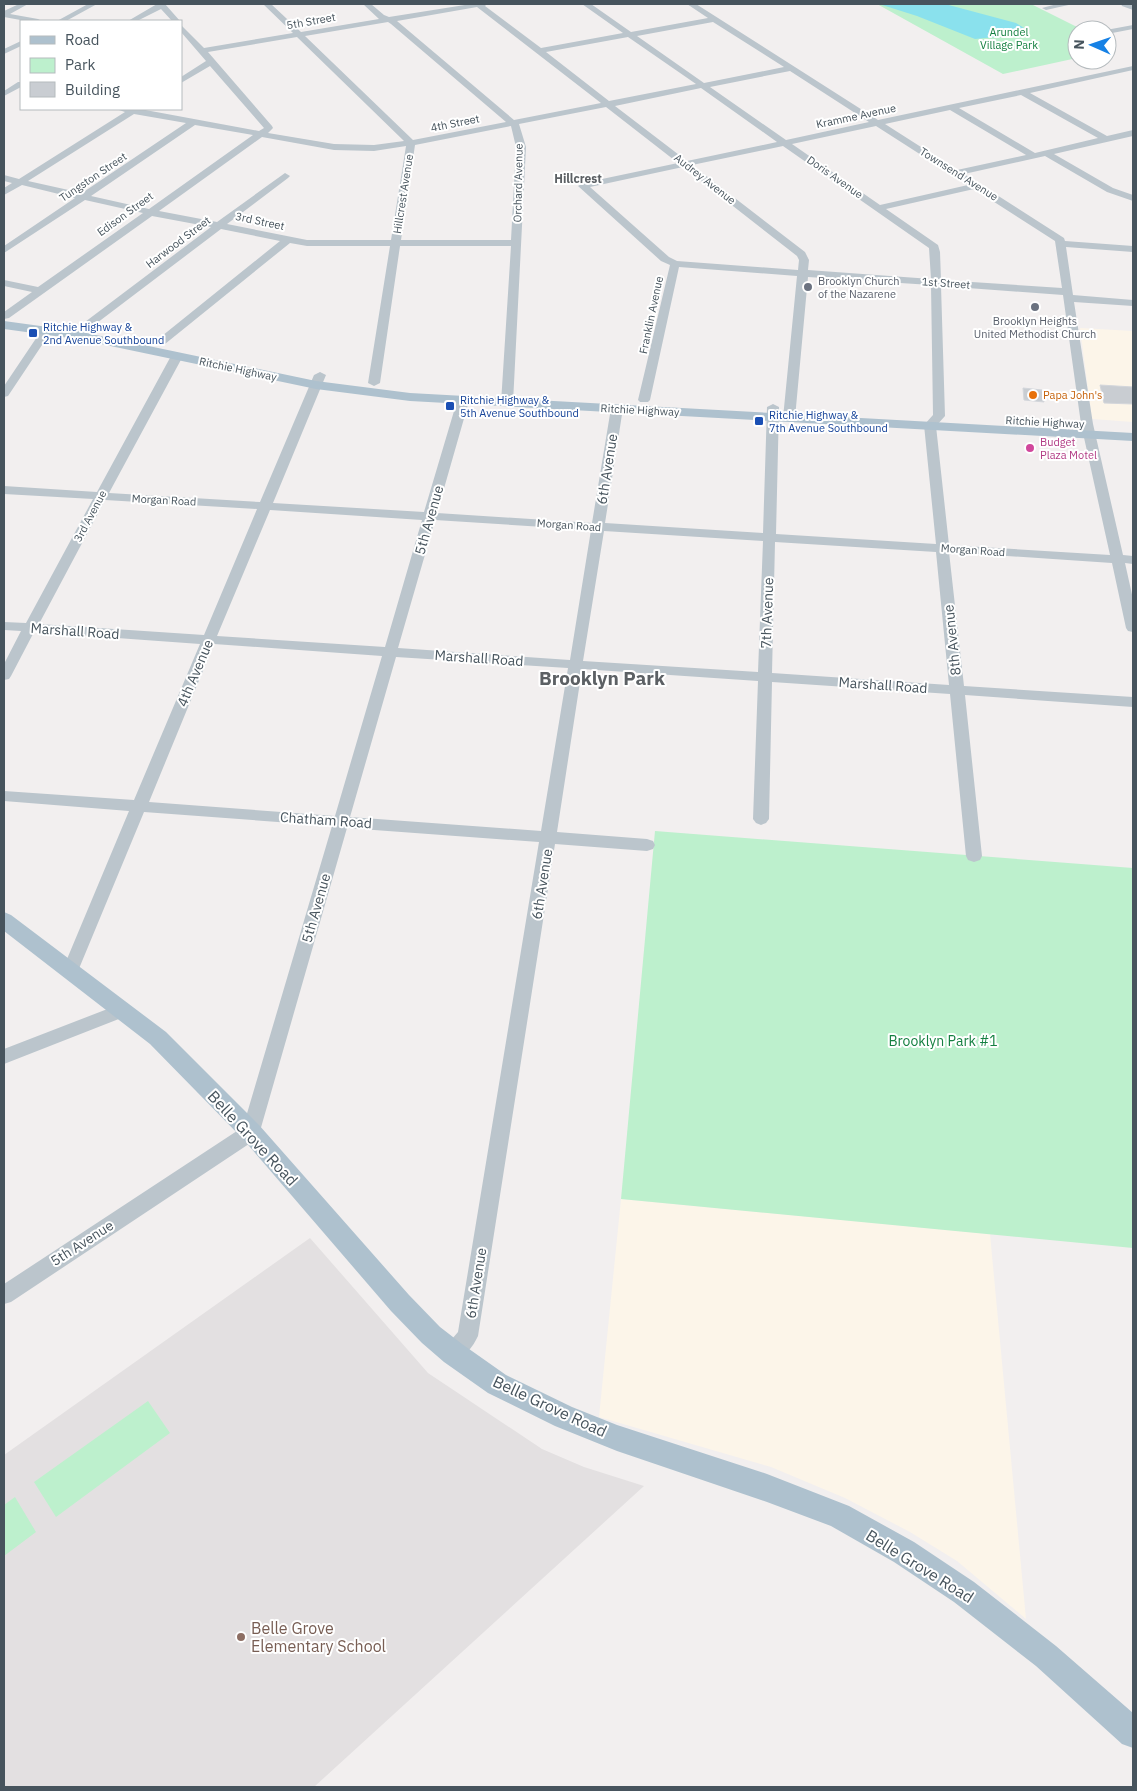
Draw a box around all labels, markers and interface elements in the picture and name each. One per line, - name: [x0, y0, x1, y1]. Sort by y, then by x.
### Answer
- street label: 5th Street: [285, 10, 337, 32]
- legend: [20, 20, 182, 110]
- north arrow: [1067, 20, 1117, 70]
- park label: Arundel Village Park: [980, 25, 1038, 52]
- text: Road: [65, 30, 100, 49]
- text: N: [1070, 39, 1088, 50]
- text: Park: [65, 55, 95, 74]
- text: Building: [65, 80, 120, 99]
- street label: Kramme Avenue: [815, 101, 897, 131]
- street label: 4th Street: [429, 111, 481, 135]
- street label: Orchard Avenue: [510, 143, 526, 223]
- street label: Townsend Avenue: [917, 144, 1001, 204]
- street label: Tungston Street: [57, 149, 129, 205]
- street label: Audrey Avenue: [671, 151, 739, 207]
- street label: Hillcrest Avenue: [390, 153, 416, 235]
- street label: Doris Avenue: [804, 153, 866, 201]
- district label: Hillcrest: [554, 171, 602, 186]
- street label: Edison Street: [94, 189, 156, 239]
- street label: 3rd Street: [234, 209, 286, 233]
- street label: Harwood Street: [143, 213, 213, 271]
- place label: Brooklyn Church of the Nazarene: [818, 274, 900, 301]
- street label: 1st Street: [921, 274, 971, 292]
- street label: Franklin Avenue: [636, 275, 666, 355]
- marker: Brooklyn Church of the Nazarene: [802, 281, 814, 293]
- marker: Brooklyn Heights United Methodist Church: [1029, 301, 1041, 313]
- place label: Brooklyn Heights United Methodist Church: [974, 314, 1096, 341]
- place label: Ritchie Highway & 2nd Avenue Southbound: [43, 320, 164, 347]
- marker: Ritchie Highway & 2nd Avenue Southbound: [27, 327, 39, 339]
- street label: Ritchie Highway: [198, 354, 279, 384]
- place label: Papa John's: [1043, 388, 1102, 402]
- marker: Papa John's: [1027, 389, 1039, 401]
- place label: Ritchie Highway & 5th Avenue Southbound: [460, 393, 579, 420]
- marker: Ritchie Highway & 5th Avenue Southbound: [444, 400, 456, 412]
- street label: Ritchie Highway: [600, 401, 680, 419]
- place label: Ritchie Highway & 7th Avenue Southbound: [769, 408, 888, 435]
- street label: Ritchie Highway: [1005, 413, 1085, 431]
- marker: Ritchie Highway & 7th Avenue Southbound: [753, 415, 765, 427]
- street label: 6th Avenue: [593, 432, 622, 506]
- place label: Budget Plaza Motel: [1040, 435, 1097, 462]
- marker: Budget Plaza Motel: [1024, 442, 1036, 454]
- street label: 5th Avenue: [411, 483, 448, 557]
- street label: 3rd Avenue: [71, 488, 109, 544]
- street label: Morgan Road: [131, 491, 197, 509]
- street label: Morgan Road: [536, 516, 602, 534]
- street label: Morgan Road: [940, 541, 1006, 559]
- street label: 7th Avenue: [757, 577, 777, 649]
- street label: 8th Avenue: [939, 603, 965, 676]
- street label: Marshall Road: [30, 619, 120, 643]
- street label: 4th Avenue: [173, 636, 217, 709]
- street label: Marshall Road: [434, 646, 524, 670]
- district label: Brooklyn Park: [539, 666, 665, 690]
- street label: Marshall Road: [838, 673, 928, 697]
- street label: Chatham Road: [279, 808, 373, 832]
- street label: 6th Avenue: [528, 847, 557, 921]
- street label: 5th Avenue: [298, 871, 335, 945]
- park label: Brooklyn Park #1: [888, 1032, 998, 1050]
- street label: Belle Grove Road: [204, 1086, 302, 1190]
- street label: 5th Avenue: [47, 1216, 117, 1270]
- street label: 6th Avenue: [462, 1246, 491, 1320]
- street label: Belle Grove Road: [490, 1371, 610, 1441]
- street label: Belle Grove Road: [862, 1525, 978, 1607]
- place label: Belle Grove Elementary School: [251, 1618, 386, 1656]
- marker: Belle Grove Elementary School: [235, 1631, 247, 1643]

